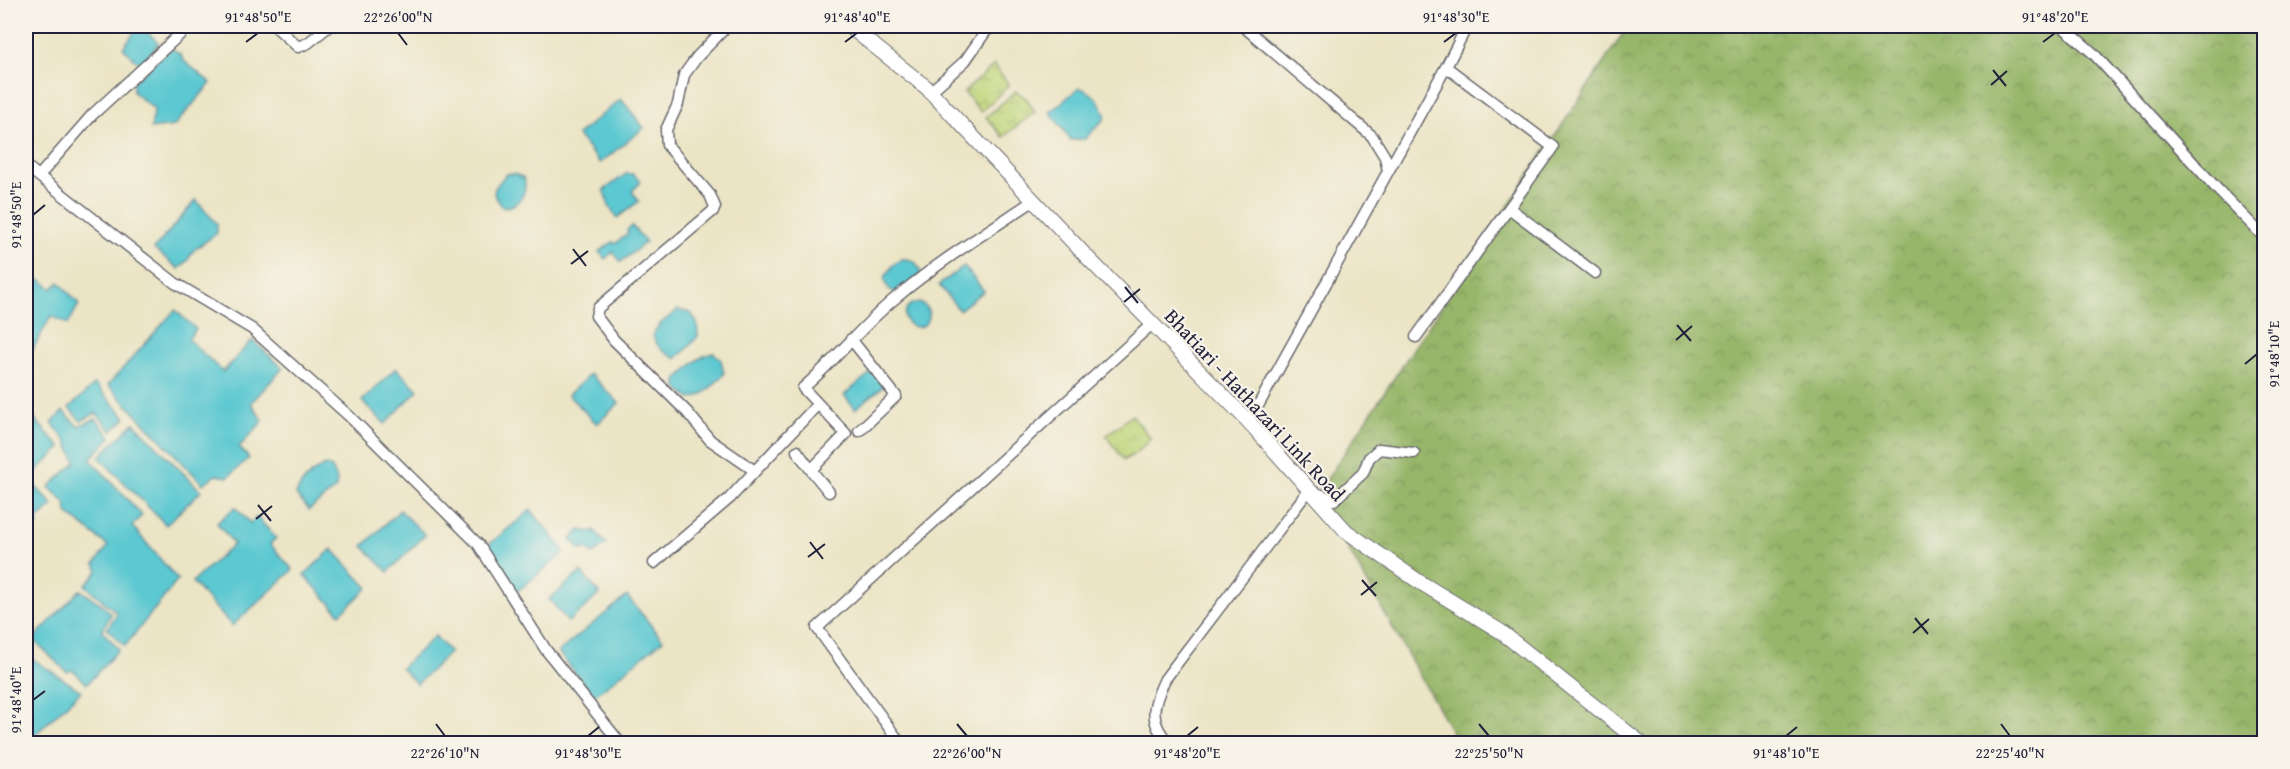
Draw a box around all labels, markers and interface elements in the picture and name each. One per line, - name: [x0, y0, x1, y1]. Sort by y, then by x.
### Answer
- text: 91°48'50"E: [225, 6, 292, 27]
- text: 22°26'00"N: [364, 6, 433, 27]
- text: 91°48'40"E: [824, 6, 891, 27]
- text: 91°48'30"E: [1423, 6, 1490, 27]
- text: 91°48'20"E: [2022, 6, 2089, 27]
- text: 91°48'50"E: [5, 181, 26, 248]
- street label: Bhatiari - Hathazari Link Road: [1158, 302, 1353, 508]
- text: 91°48'10"E: [2263, 320, 2284, 387]
- text: 91°48'40"E: [5, 666, 26, 733]
- text: 22°26'10"N: [411, 742, 480, 763]
- text: 91°48'30"E: [555, 742, 622, 763]
- text: 22°26'00"N: [933, 742, 1002, 763]
- text: 91°48'20"E: [1154, 742, 1221, 763]
- text: 22°25'50"N: [1455, 742, 1524, 763]
- text: 91°48'10"E: [1753, 742, 1820, 763]
- text: 22°25'40"N: [1976, 742, 2045, 763]

